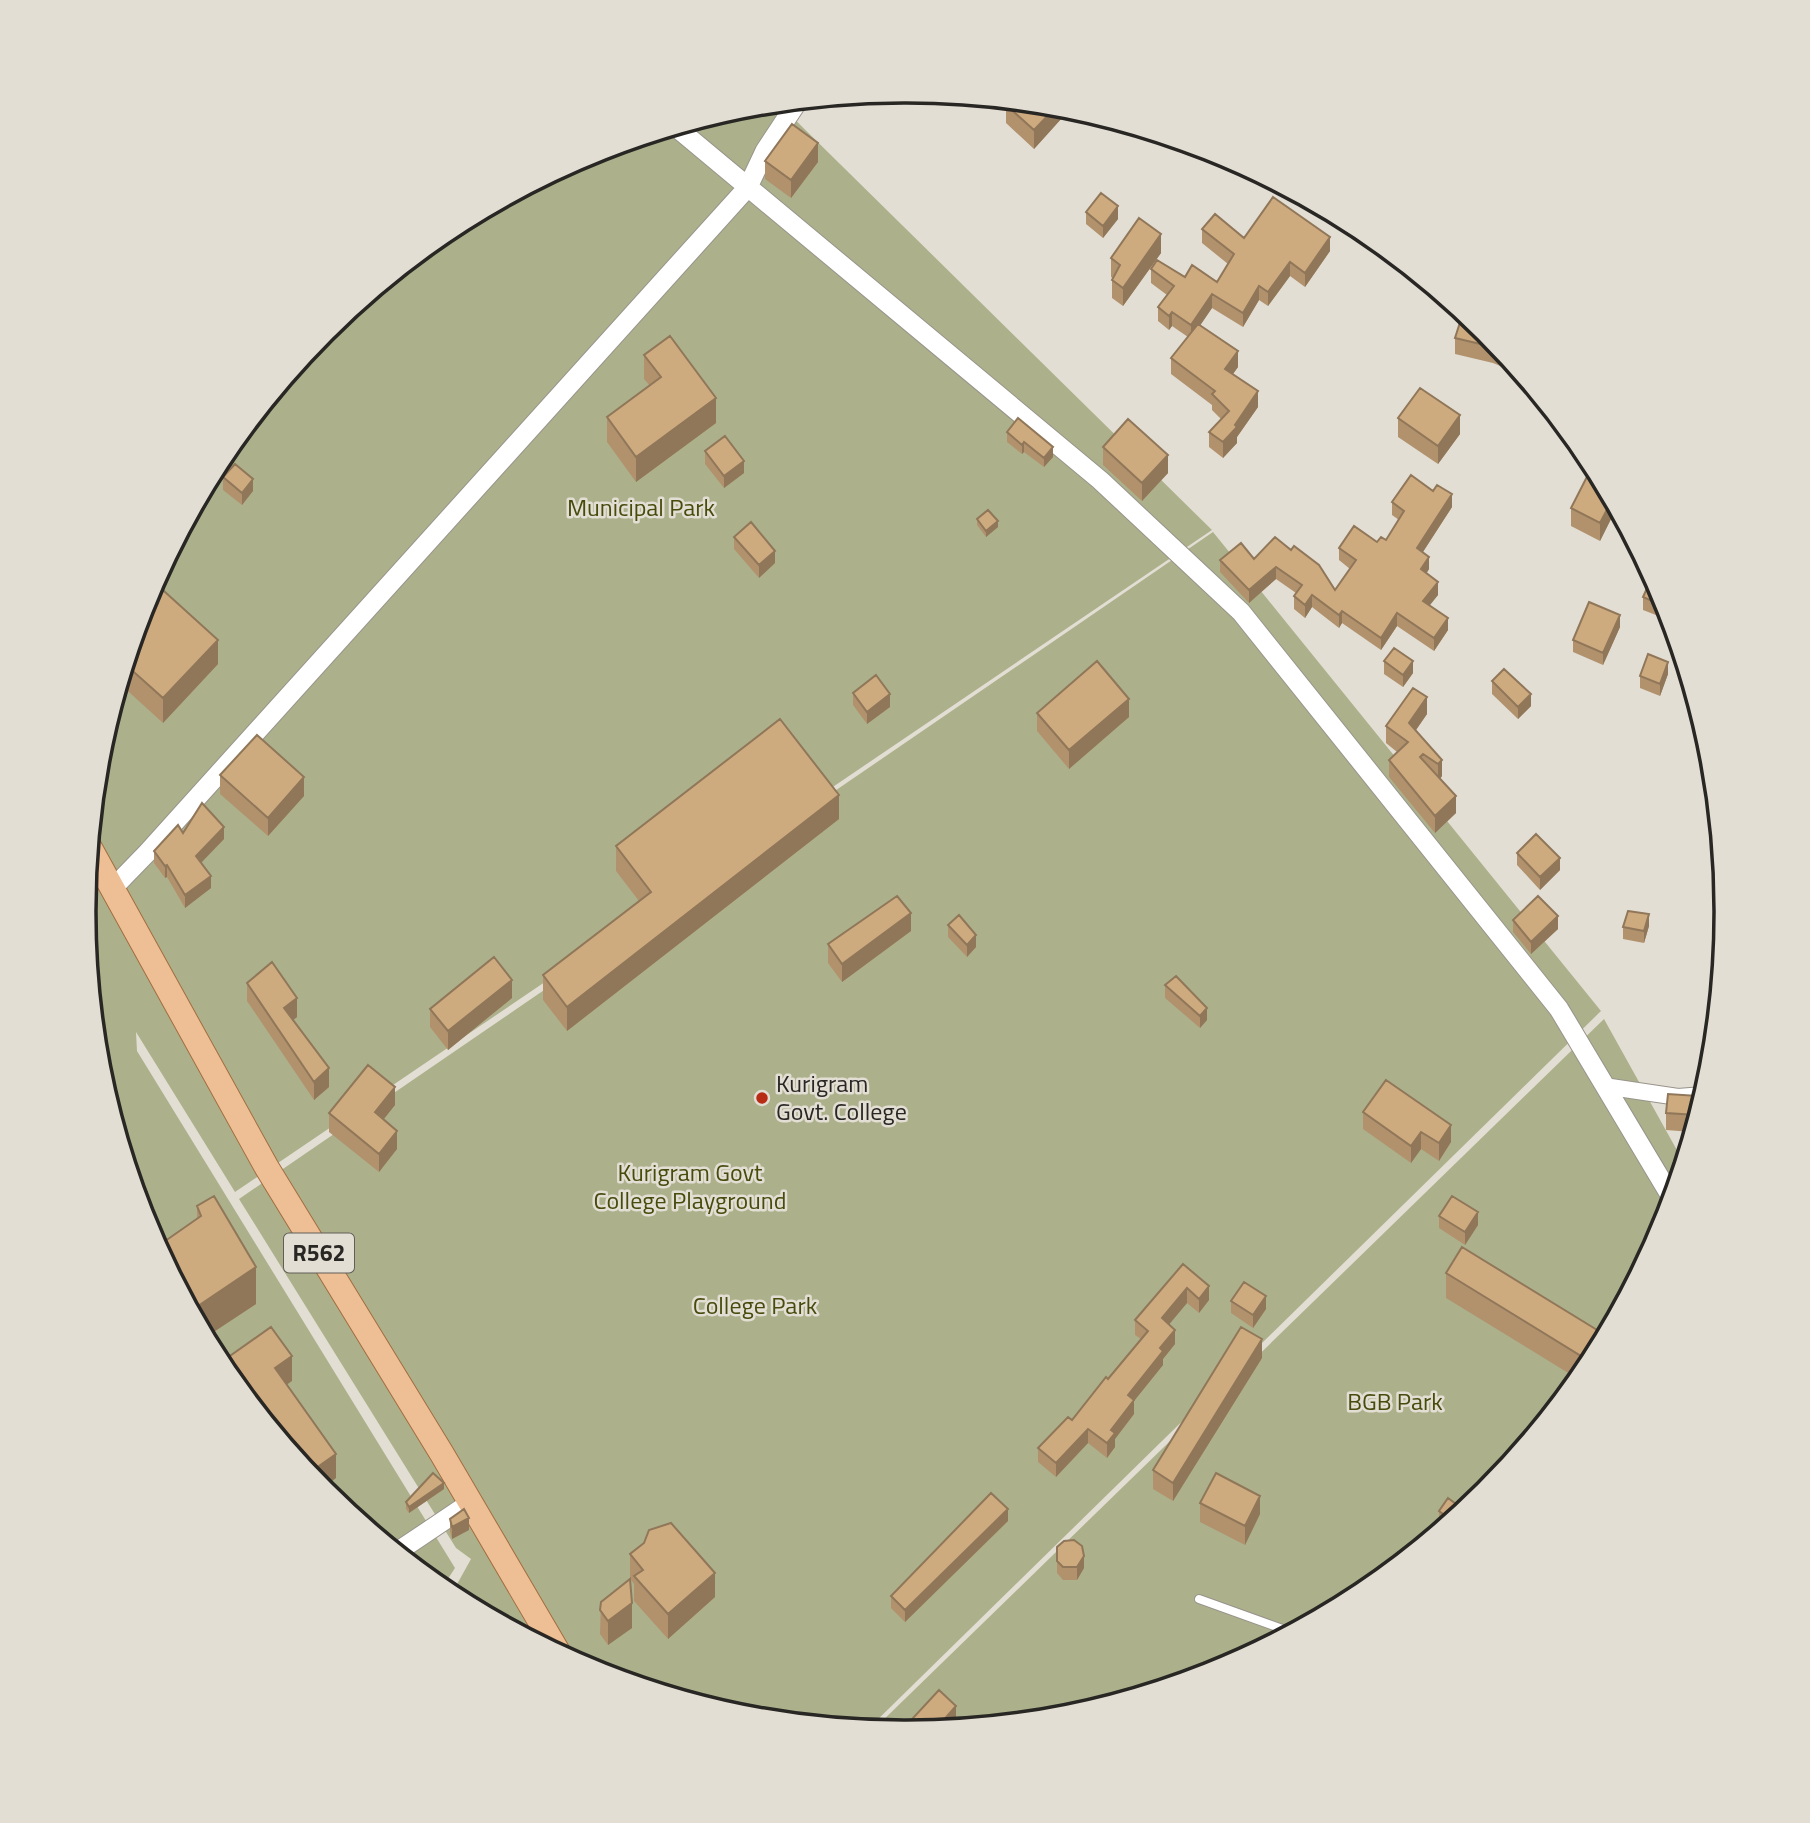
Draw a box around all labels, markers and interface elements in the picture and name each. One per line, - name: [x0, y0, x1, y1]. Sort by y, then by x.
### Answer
- park label: Municipal Park: [567, 489, 716, 525]
- place label: Kurigram Govt. College: [776, 1065, 907, 1129]
- marker: Kurigram Govt. College: [754, 1090, 770, 1106]
- park label: Kurigram Govt College Playground: [594, 1154, 786, 1218]
- road number: R562: [284, 1234, 354, 1272]
- park label: College Park: [693, 1287, 818, 1323]
- park label: BGB Park: [1347, 1383, 1443, 1419]

